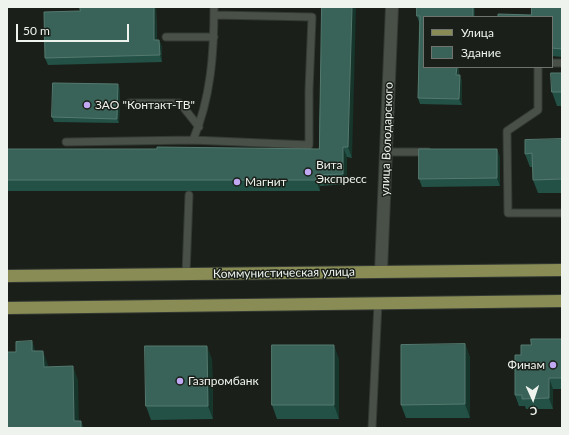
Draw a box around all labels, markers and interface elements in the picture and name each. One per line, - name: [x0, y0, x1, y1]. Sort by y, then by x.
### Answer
- scale bar: [18, 16, 131, 42]
- legend: [423, 16, 553, 68]
- text: 50 m: [23, 23, 50, 38]
- text: Улица: [461, 25, 494, 40]
- text: Здание: [461, 45, 501, 60]
- street label: улица Володарского: [378, 82, 396, 196]
- place label: ЗАО "Контакт-ТВ": [95, 98, 195, 112]
- marker: ЗАО "Контакт-ТВ": [82, 100, 92, 110]
- place label: Вита Экспресс: [316, 158, 367, 186]
- marker: Вита Экспресс: [303, 167, 313, 177]
- place label: Магнит: [245, 175, 287, 189]
- marker: Магнит: [232, 177, 242, 187]
- street label: Коммунистическая улица: [213, 265, 355, 281]
- place label: Финам: [508, 358, 545, 372]
- marker: Финам: [548, 360, 558, 370]
- place label: Газпромбанк: [188, 374, 259, 388]
- marker: Газпромбанк: [175, 376, 185, 386]
- north arrow: [513, 379, 553, 419]
- text: С: [530, 405, 538, 418]

